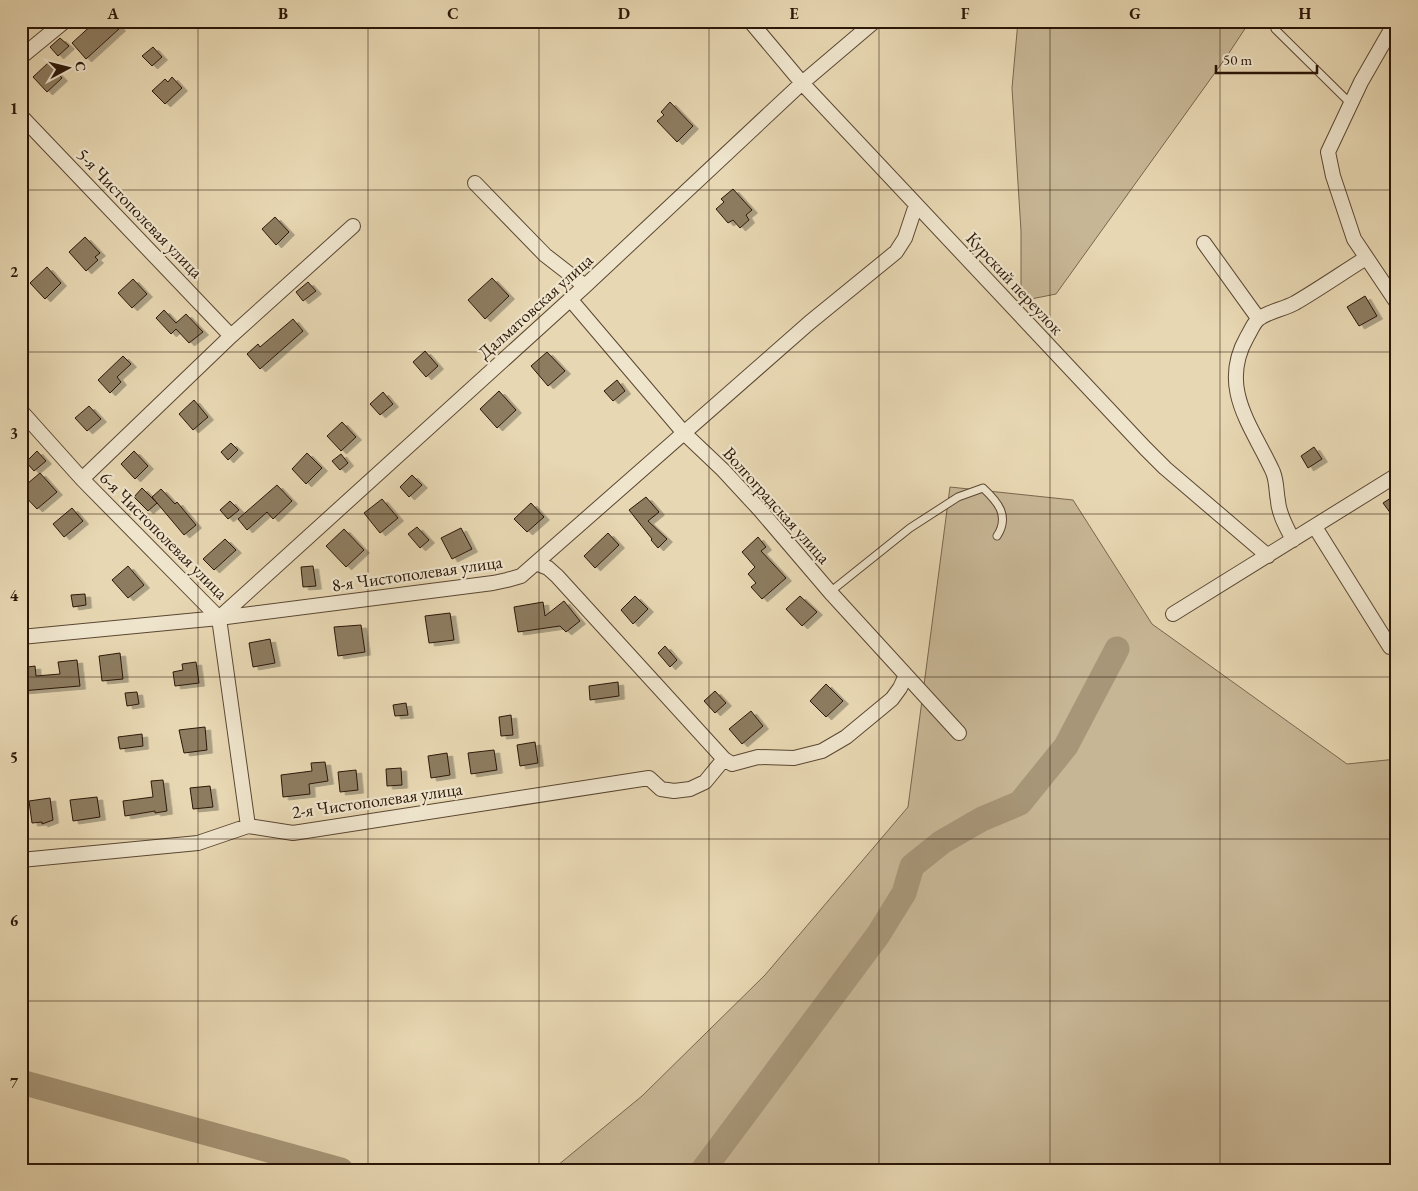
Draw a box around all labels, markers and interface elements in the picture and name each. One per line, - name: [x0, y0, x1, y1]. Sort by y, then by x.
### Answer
- text: A: [106, 3, 119, 24]
- text: B: [278, 3, 288, 24]
- text: C: [447, 3, 459, 24]
- text: D: [618, 3, 630, 24]
- text: E: [789, 3, 799, 24]
- text: F: [961, 3, 970, 24]
- text: G: [1129, 3, 1141, 24]
- text: H: [1299, 3, 1312, 24]
- north arrow: [42, 42, 92, 92]
- scale bar: [1216, 42, 1317, 74]
- text: 50 m: [1223, 50, 1252, 69]
- text: С: [71, 60, 90, 73]
- text: 1: [10, 98, 18, 119]
- street label: 5-я Чистополевая улица: [72, 143, 209, 284]
- street label: Курский переулок: [961, 227, 1069, 340]
- street label: Далматовская улица: [473, 248, 598, 364]
- text: 2: [10, 261, 19, 282]
- text: 3: [10, 423, 18, 444]
- street label: Волгоградская улица: [718, 442, 836, 569]
- street label: 6-я Чистополевая улица: [95, 466, 234, 605]
- street label: 8-я Чистополевая улица: [330, 550, 505, 596]
- text: 4: [10, 585, 19, 606]
- text: 5: [10, 747, 18, 768]
- street label: 2-я Чистополевая улица: [290, 777, 465, 823]
- text: 6: [10, 910, 19, 931]
- text: 7: [10, 1072, 19, 1093]

